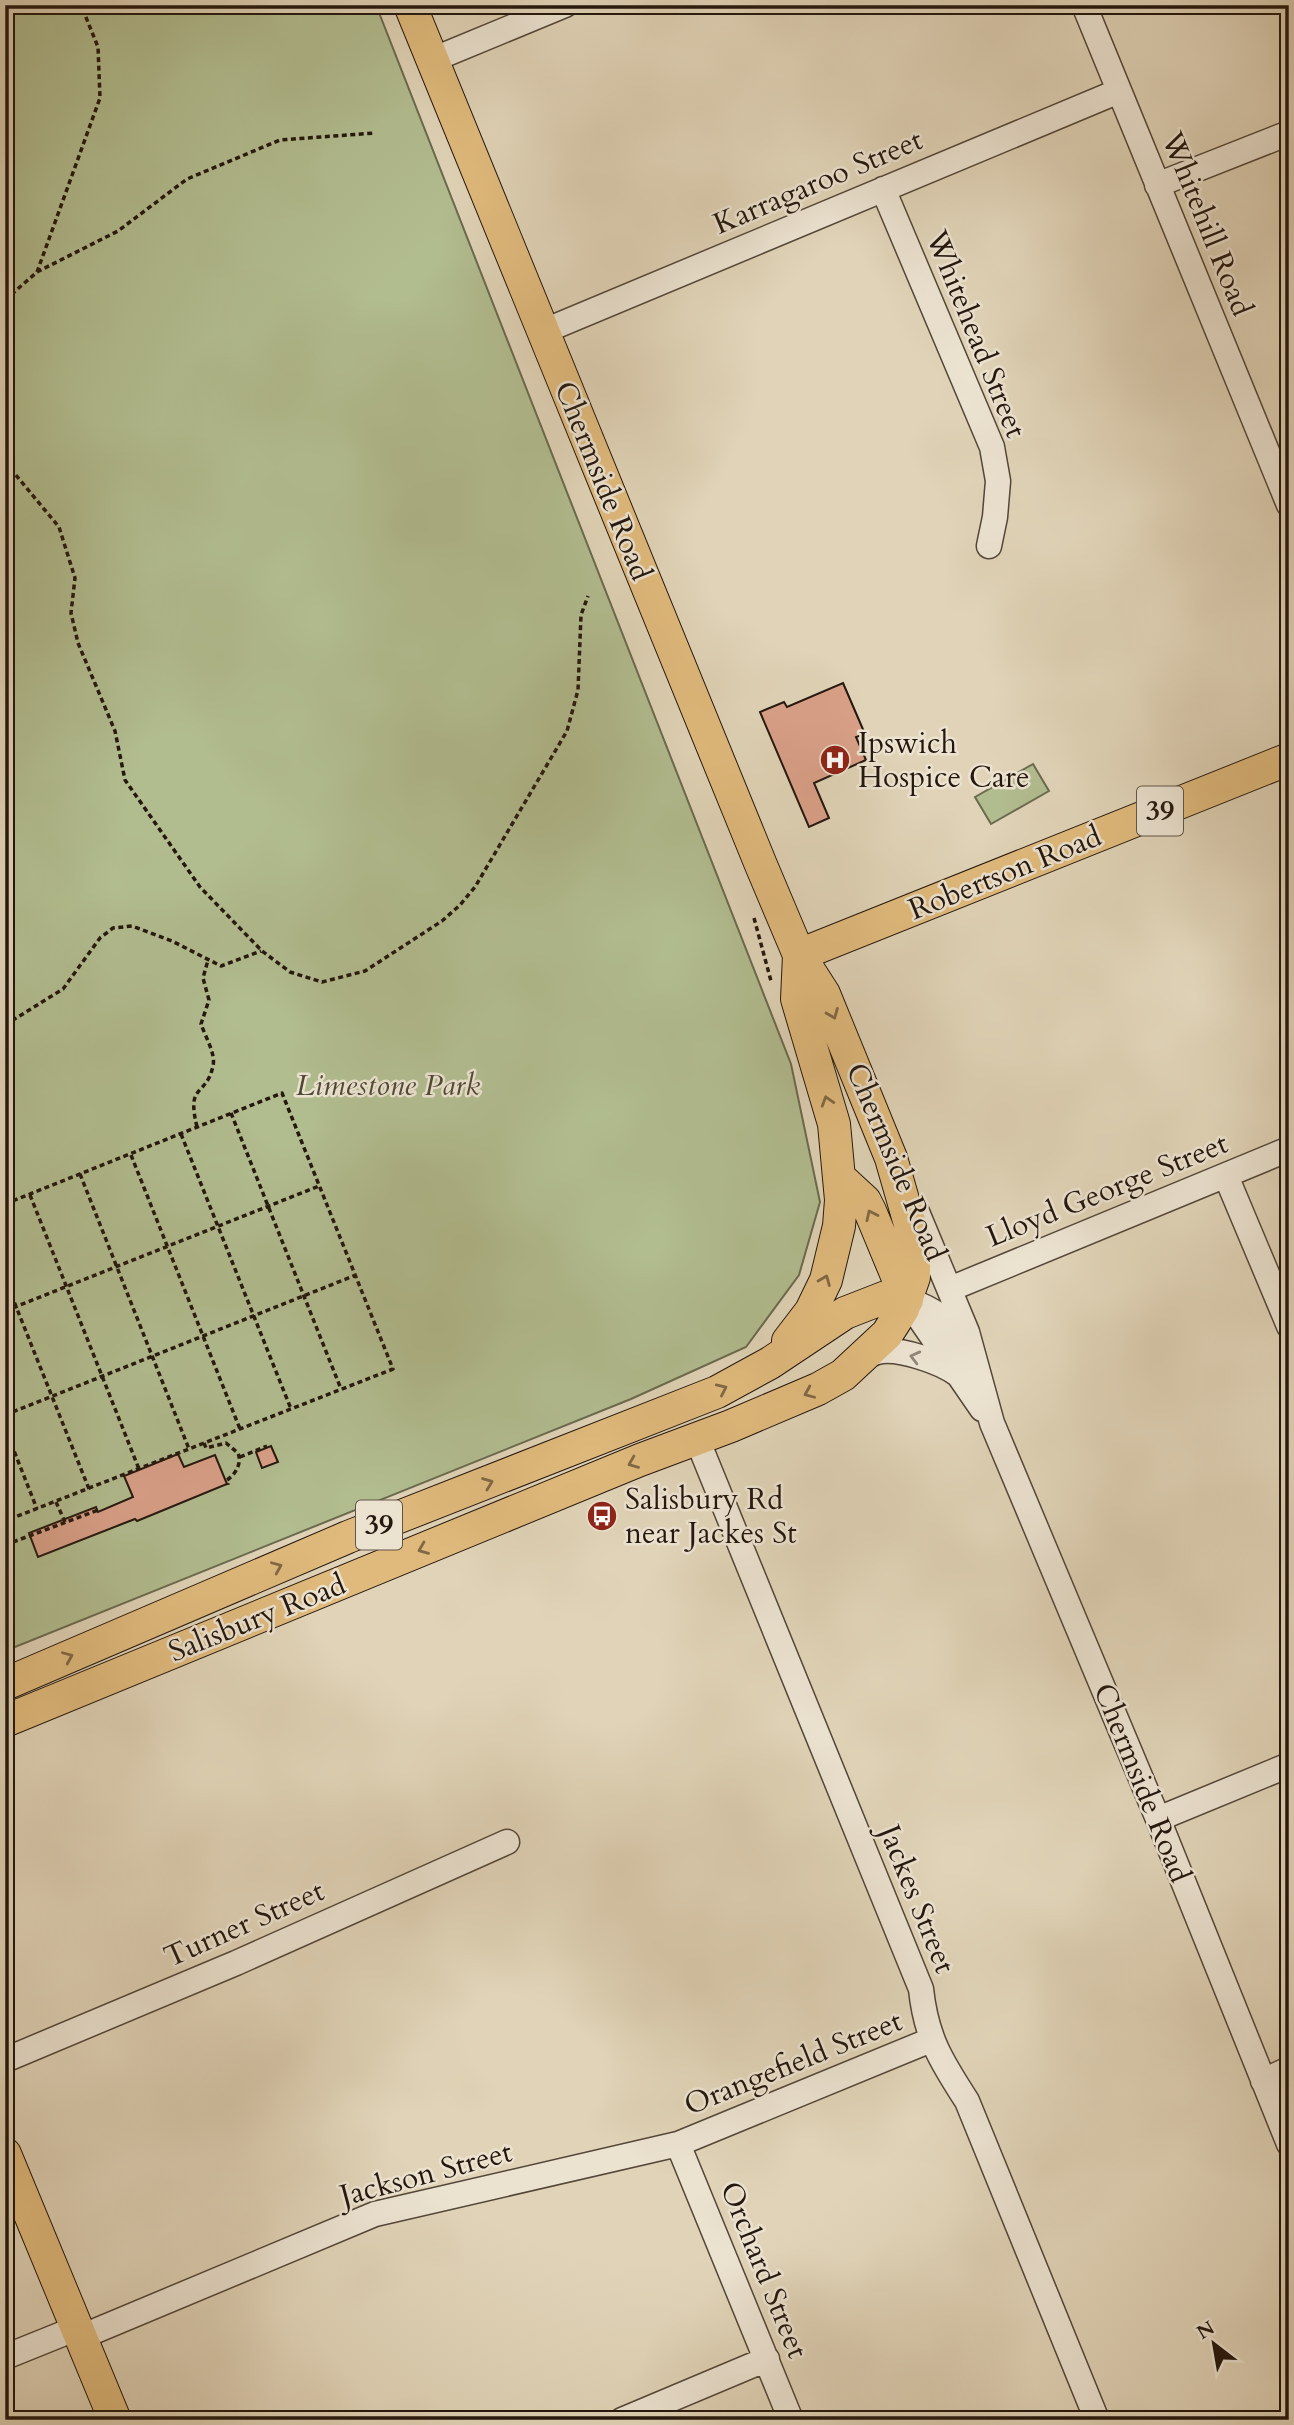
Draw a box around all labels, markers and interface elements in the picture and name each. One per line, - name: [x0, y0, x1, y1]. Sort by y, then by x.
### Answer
- street label: Karragaroo Street: [707, 119, 929, 245]
- street label: Whitehill Road: [1151, 125, 1263, 322]
- street label: Whitehead Street: [915, 223, 1036, 444]
- street label: Chermside Road: [544, 375, 662, 587]
- place label: Ipswich Hospice Care: [858, 723, 1030, 798]
- hospital icon: Ipswich Hospice Care: [818, 743, 852, 777]
- road number: 39: [1137, 786, 1183, 836]
- street label: Robertson Road: [903, 816, 1107, 930]
- one-way arrow: [824, 1007, 838, 1019]
- street label: Chermside Road: [836, 1057, 956, 1267]
- park label: Limestone Park: [296, 1065, 480, 1106]
- one-way arrow: [821, 1095, 836, 1107]
- street label: Lloyd George Street: [980, 1123, 1234, 1257]
- one-way arrow: [866, 1210, 880, 1222]
- one-way arrow: [816, 1275, 830, 1287]
- one-way arrow: [909, 1350, 921, 1365]
- one-way arrow: [715, 1384, 728, 1398]
- one-way arrow: [804, 1385, 816, 1399]
- one-way arrow: [628, 1455, 640, 1469]
- one-way arrow: [482, 1477, 494, 1491]
- place label: Salisbury Rd near Jackes St: [625, 1479, 797, 1554]
- bus stop icon: Salisbury Rd near Jackes St: [585, 1499, 619, 1533]
- road number: 39: [356, 1500, 402, 1550]
- one-way arrow: [417, 1541, 429, 1555]
- one-way arrow: [270, 1562, 282, 1576]
- street label: Salisbury Road: [162, 1564, 352, 1672]
- one-way arrow: [61, 1651, 73, 1665]
- street label: Chermside Road: [1083, 1677, 1201, 1889]
- street label: Jackes Street: [867, 1815, 966, 1980]
- street label: Turner Street: [157, 1870, 331, 1978]
- street label: Orangefield Street: [678, 2000, 909, 2125]
- street label: Jackson Street: [332, 2131, 517, 2218]
- street label: Orchard Street: [710, 2176, 818, 2365]
- north arrow: [1178, 2310, 1248, 2380]
- text: N: [1192, 2315, 1220, 2346]

